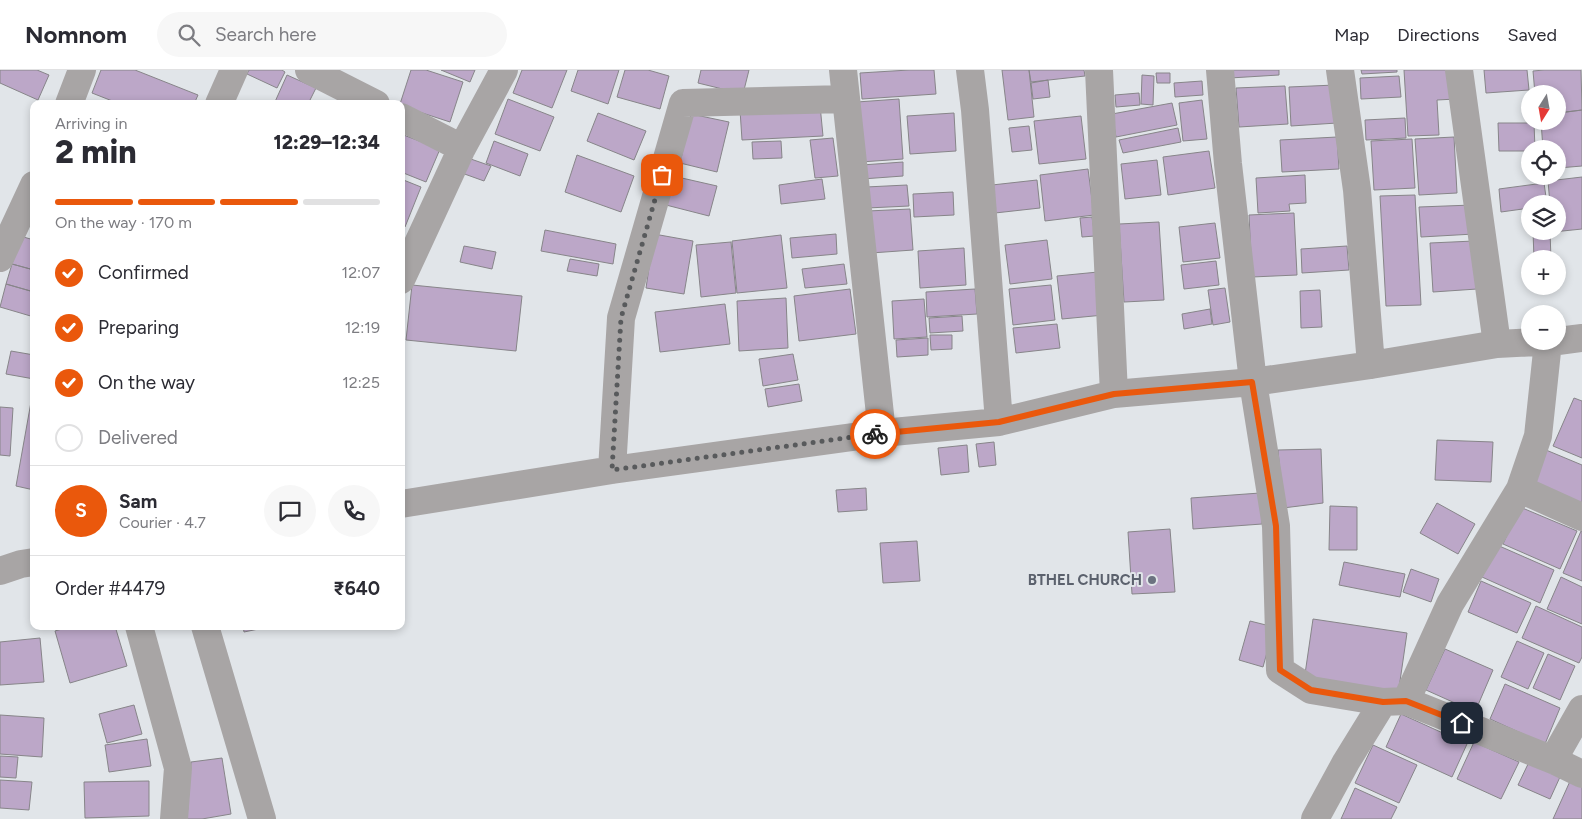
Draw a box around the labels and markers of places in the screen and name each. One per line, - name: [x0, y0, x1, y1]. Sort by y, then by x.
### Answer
- pin: [641, 154, 683, 196]
- place label: BTHEL CHURCH: [1028, 571, 1142, 589]
- marker: BTHEL CHURCH: [1146, 574, 1158, 586]
- pin: [1441, 702, 1483, 744]

